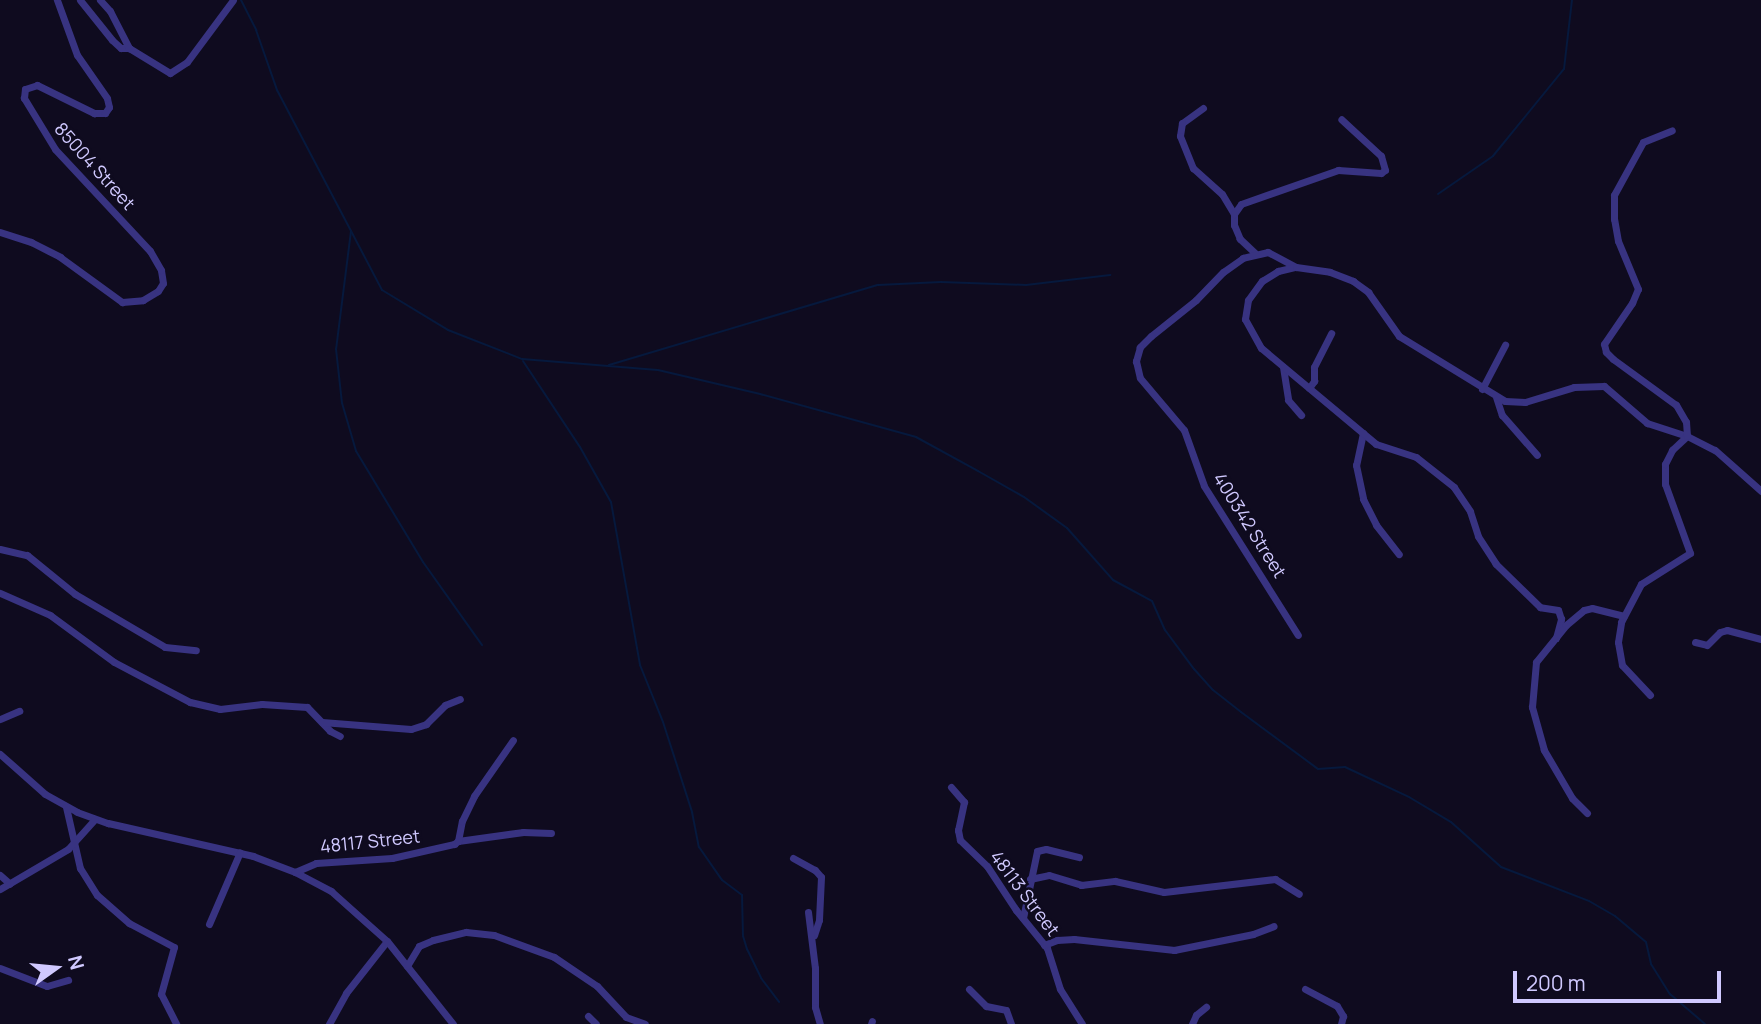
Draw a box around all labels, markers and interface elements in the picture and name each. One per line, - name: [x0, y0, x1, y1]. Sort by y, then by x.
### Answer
- street label: 85004 Street: [50, 118, 140, 214]
- street label: 400342 Street: [1209, 468, 1291, 582]
- street label: 48117 Street: [319, 825, 421, 857]
- street label: 48113 Street: [986, 846, 1064, 940]
- north arrow: [21, 933, 91, 1003]
- text: N: [62, 953, 91, 973]
- scale bar: [1516, 958, 1724, 1002]
- text: 200 m: [1526, 969, 1586, 997]

